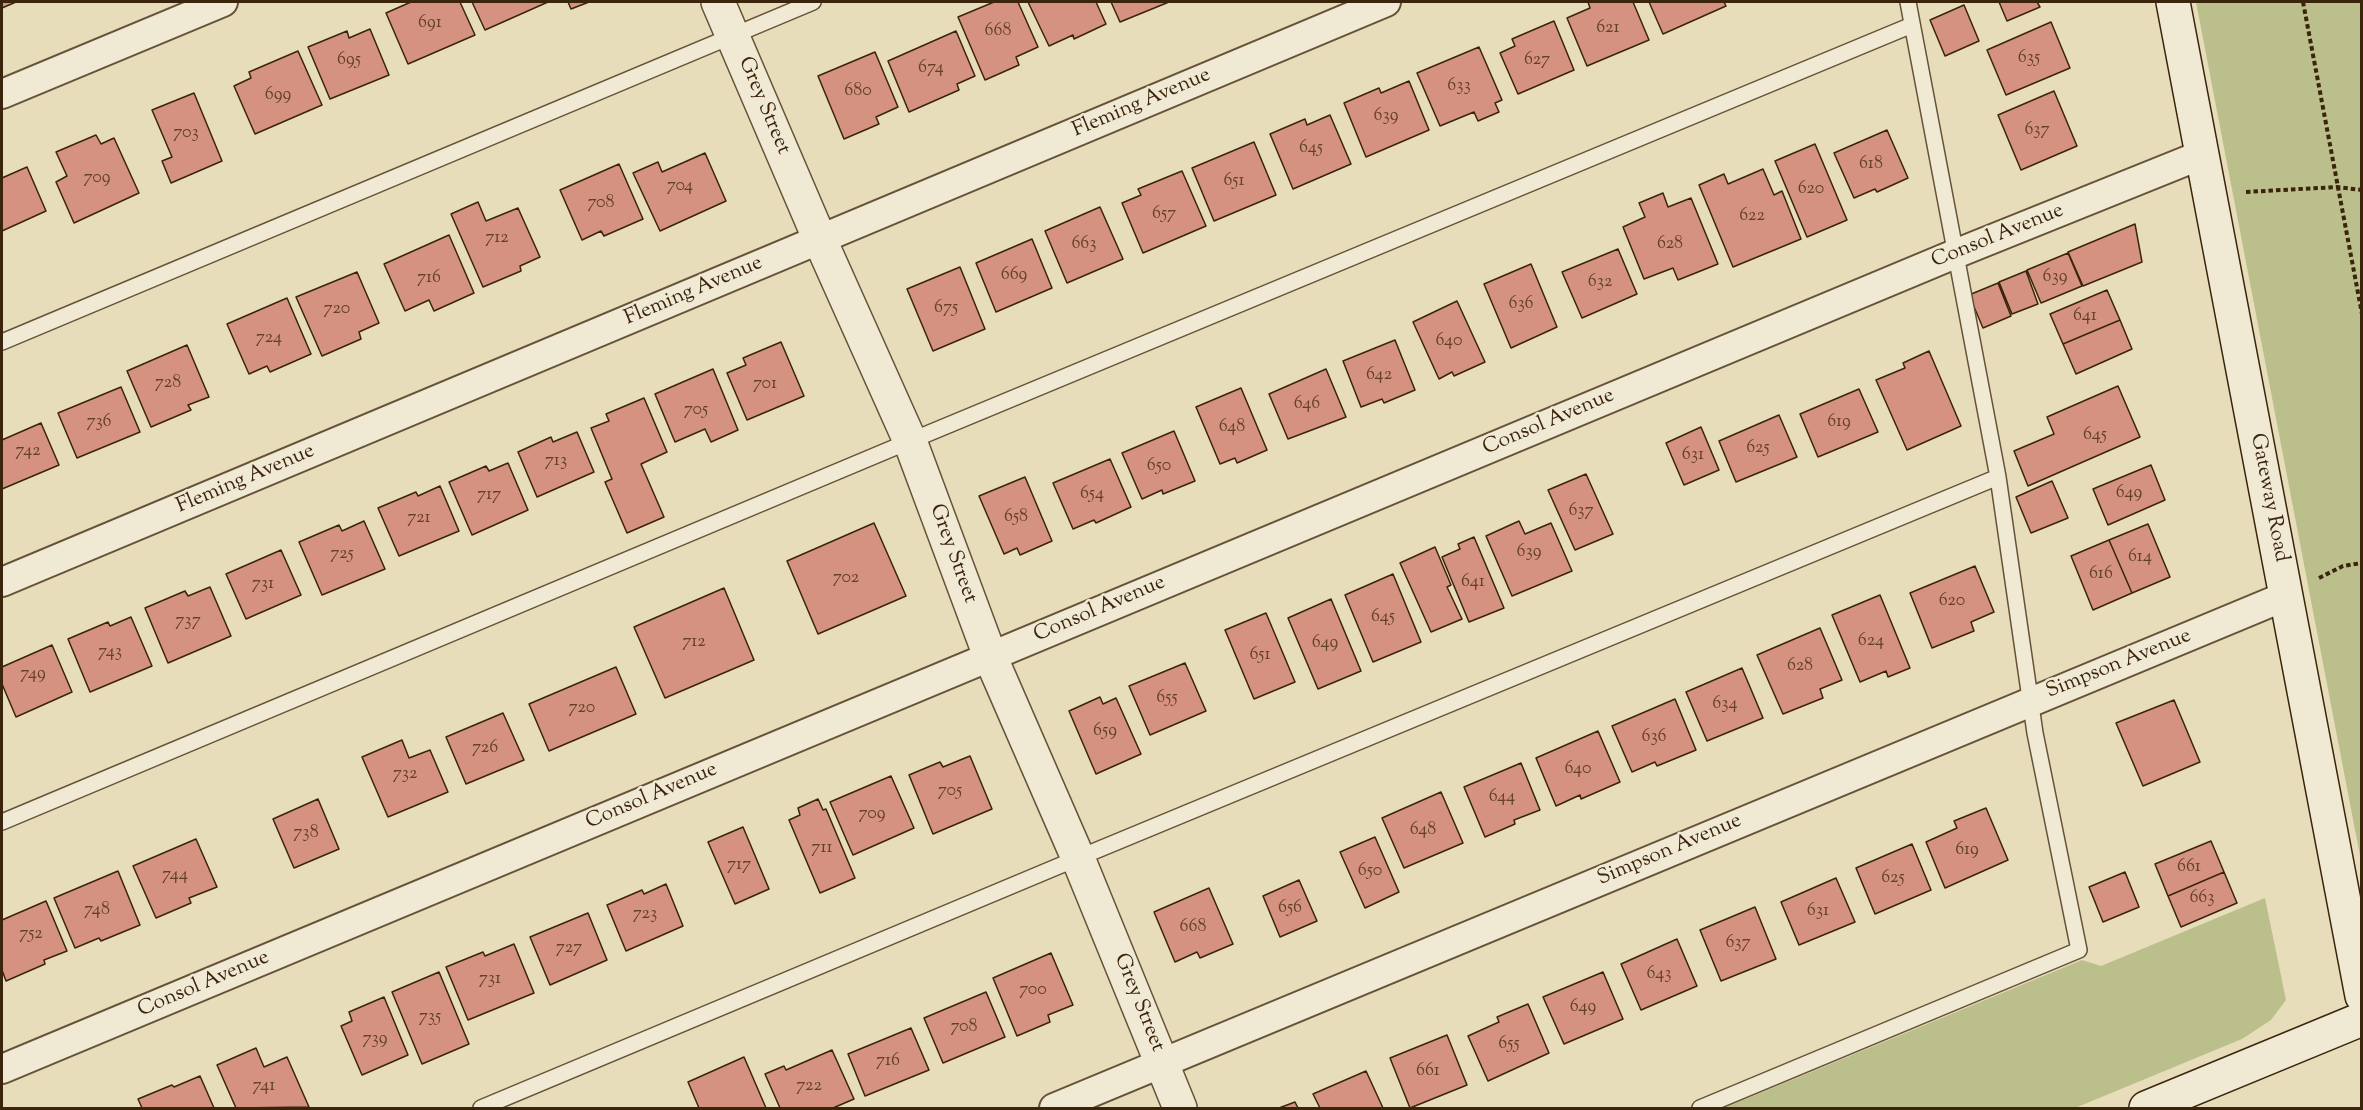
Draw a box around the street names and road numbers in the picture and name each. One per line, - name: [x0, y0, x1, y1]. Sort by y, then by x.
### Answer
- street label: Grey Street: [731, 53, 795, 159]
- street label: Fleming Avenue: [1069, 64, 1215, 144]
- street label: Consol Avenue: [1928, 199, 2068, 275]
- street label: Fleming Avenue: [621, 252, 767, 332]
- street label: Consol Avenue: [1479, 384, 1619, 462]
- street label: Gateway Road: [2243, 432, 2293, 564]
- street label: Fleming Avenue: [173, 440, 319, 520]
- street label: Grey Street: [922, 501, 982, 607]
- street label: Consol Avenue: [1030, 571, 1170, 649]
- street label: Simpson Avenue: [2043, 624, 2195, 706]
- street label: Consol Avenue: [582, 758, 722, 836]
- street label: Simpson Avenue: [1594, 809, 1746, 893]
- street label: Consol Avenue: [134, 946, 274, 1024]
- street label: Grey Street: [1107, 950, 1169, 1056]

